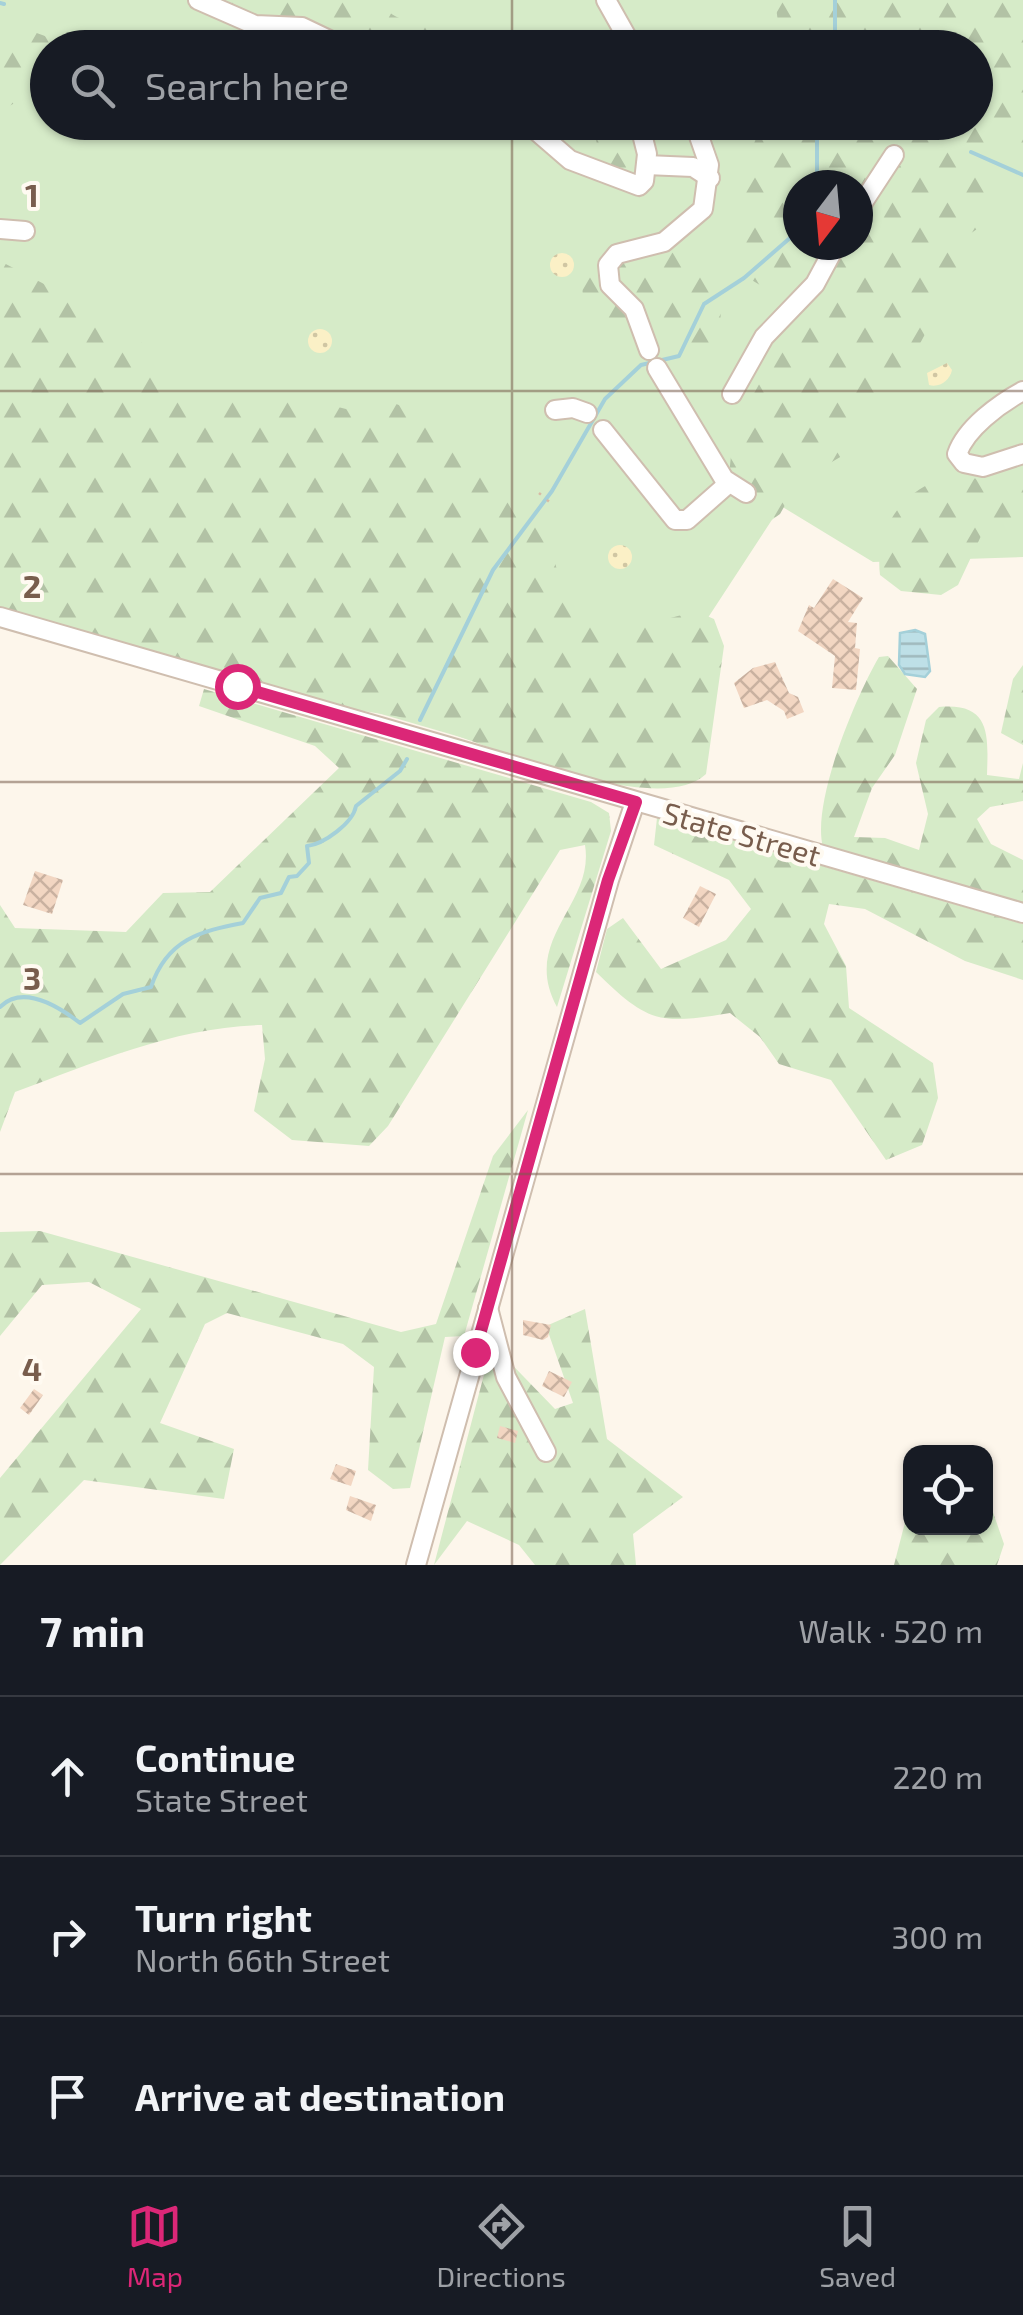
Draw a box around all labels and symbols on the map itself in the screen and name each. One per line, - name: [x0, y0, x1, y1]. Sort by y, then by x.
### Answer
- north arrow: [783, 170, 873, 260]
- text: 1: [25, 175, 39, 213]
- text: 2: [23, 566, 41, 604]
- route start: [215, 664, 261, 710]
- street label: State Street: [659, 793, 825, 873]
- text: 3: [23, 958, 41, 996]
- route end: [453, 1330, 499, 1376]
- text: 4: [22, 1349, 42, 1387]

